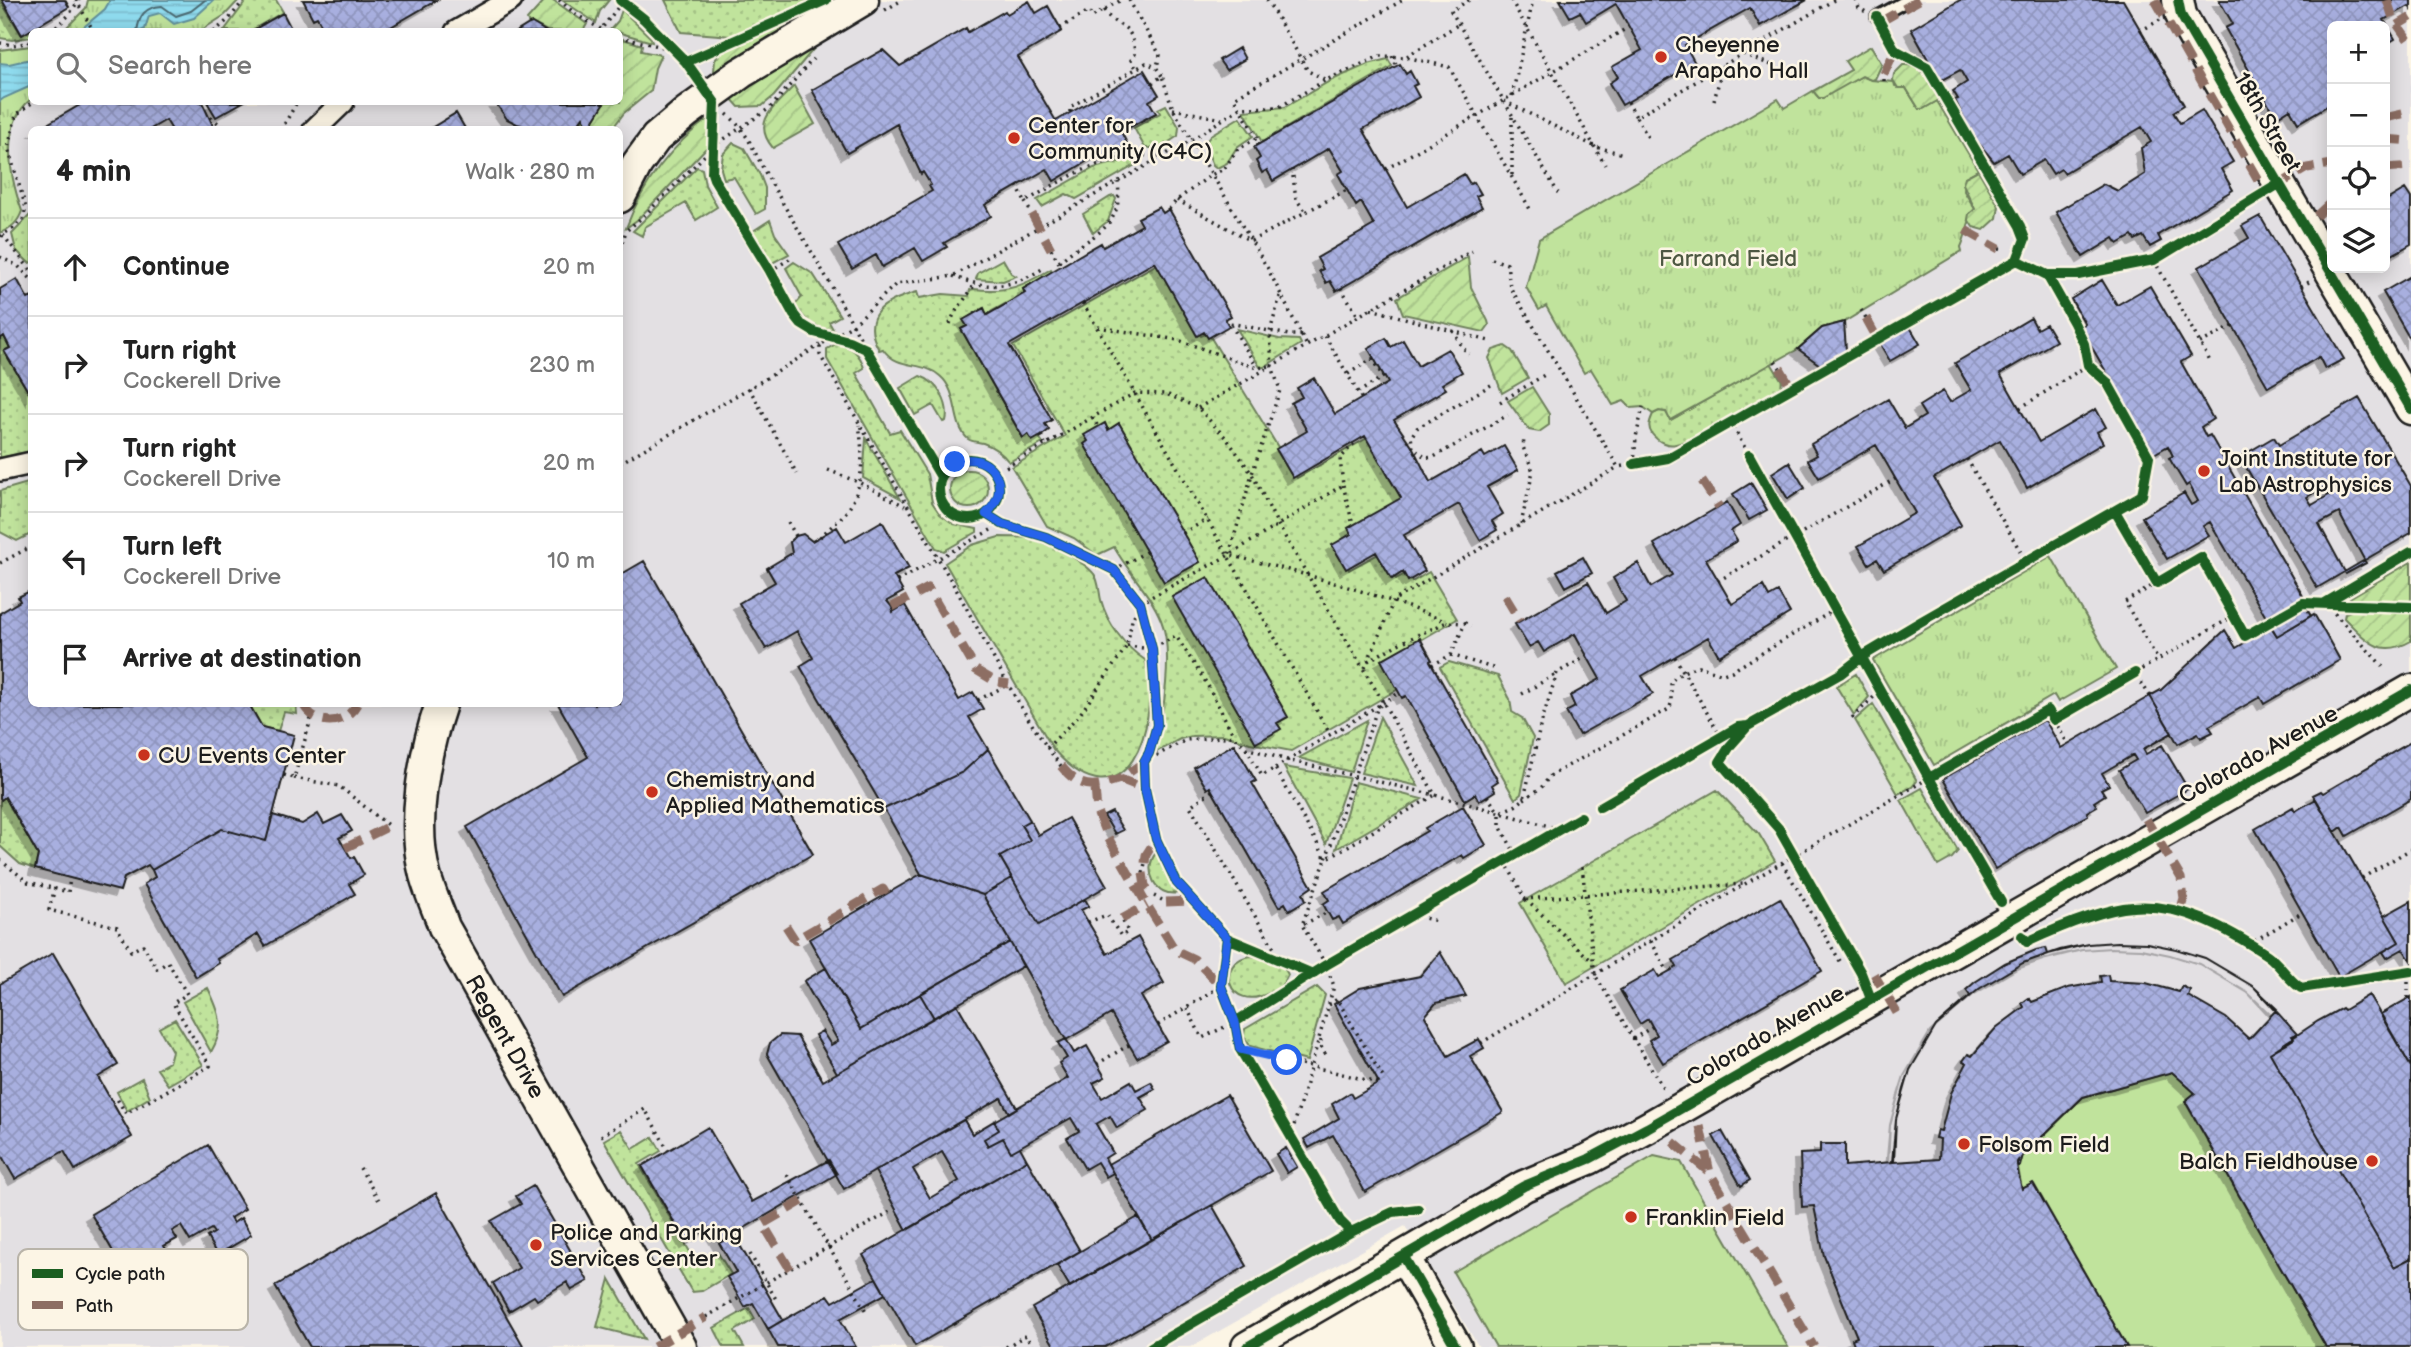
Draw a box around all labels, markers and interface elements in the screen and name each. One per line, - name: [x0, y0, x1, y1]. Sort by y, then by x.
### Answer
- map controls: [2327, 21, 2390, 273]
- button: +: [2327, 21, 2390, 84]
- search box: [28, 28, 623, 105]
- place label: Cheyenne Arapaho Hall: [1675, 31, 1808, 85]
- icon: search: [52, 48, 90, 86]
- marker: Cheyenne Arapaho Hall: [1653, 49, 1669, 65]
- text: Search here: [108, 51, 252, 82]
- street label: 18th Street: [2227, 67, 2307, 178]
- button: −: [2327, 84, 2390, 147]
- place label: Center for Community (C4C): [1028, 112, 1212, 166]
- marker: Center for Community (C4C): [1006, 130, 1022, 146]
- button: locate: [2327, 147, 2390, 210]
- text: 4 min: [56, 154, 131, 190]
- text: Walk · 280 m: [465, 158, 595, 186]
- button: layers: [2327, 210, 2390, 273]
- park label: Farrand Field: [1659, 245, 1797, 273]
- icon: ahead: [56, 248, 94, 286]
- text: Continue: [123, 252, 230, 283]
- text: 20 m: [543, 253, 595, 281]
- text: Turn right: [123, 336, 236, 367]
- icon: right: [56, 346, 94, 384]
- text: 230 m: [529, 351, 595, 379]
- text: Cockerell Drive: [123, 367, 281, 395]
- text: Turn right: [123, 434, 236, 465]
- icon: right: [56, 444, 94, 482]
- place label: Joint Institute for Lab Astrophysics: [2218, 445, 2392, 499]
- route end: [939, 446, 970, 477]
- text: 20 m: [543, 449, 595, 477]
- marker: Joint Institute for Lab Astrophysics: [2196, 463, 2212, 479]
- text: Cockerell Drive: [123, 465, 281, 493]
- text: Turn left: [123, 532, 222, 563]
- icon: left: [56, 542, 94, 580]
- text: 10 m: [547, 547, 595, 575]
- text: Cockerell Drive: [123, 563, 281, 591]
- icon: arrive: [56, 640, 94, 678]
- text: Arrive at destination: [123, 644, 362, 675]
- street label: Colorado Avenue: [2174, 699, 2343, 810]
- place label: CU Events Center: [158, 742, 346, 770]
- marker: CU Events Center: [136, 747, 152, 763]
- place label: Chemistry and Applied Mathematics: [666, 766, 885, 820]
- marker: Chemistry and Applied Mathematics: [644, 784, 660, 800]
- street label: Regent Drive: [459, 970, 551, 1104]
- street label: Colorado Avenue: [1681, 979, 1850, 1092]
- route start: [1271, 1044, 1302, 1075]
- place label: Folsom Field: [1978, 1131, 2110, 1159]
- marker: Folsom Field: [1956, 1136, 1972, 1152]
- place label: Balch Fieldhouse: [2179, 1148, 2358, 1176]
- marker: Balch Fieldhouse: [2364, 1153, 2380, 1169]
- place label: Franklin Field: [1645, 1204, 1784, 1232]
- marker: Franklin Field: [1623, 1209, 1639, 1225]
- place label: Police and Parking Services Center: [550, 1219, 742, 1273]
- marker: Police and Parking Services Center: [528, 1237, 544, 1253]
- legend: [18, 1249, 248, 1330]
- text: Cycle path: [75, 1263, 165, 1286]
- text: Path: [75, 1295, 113, 1318]

